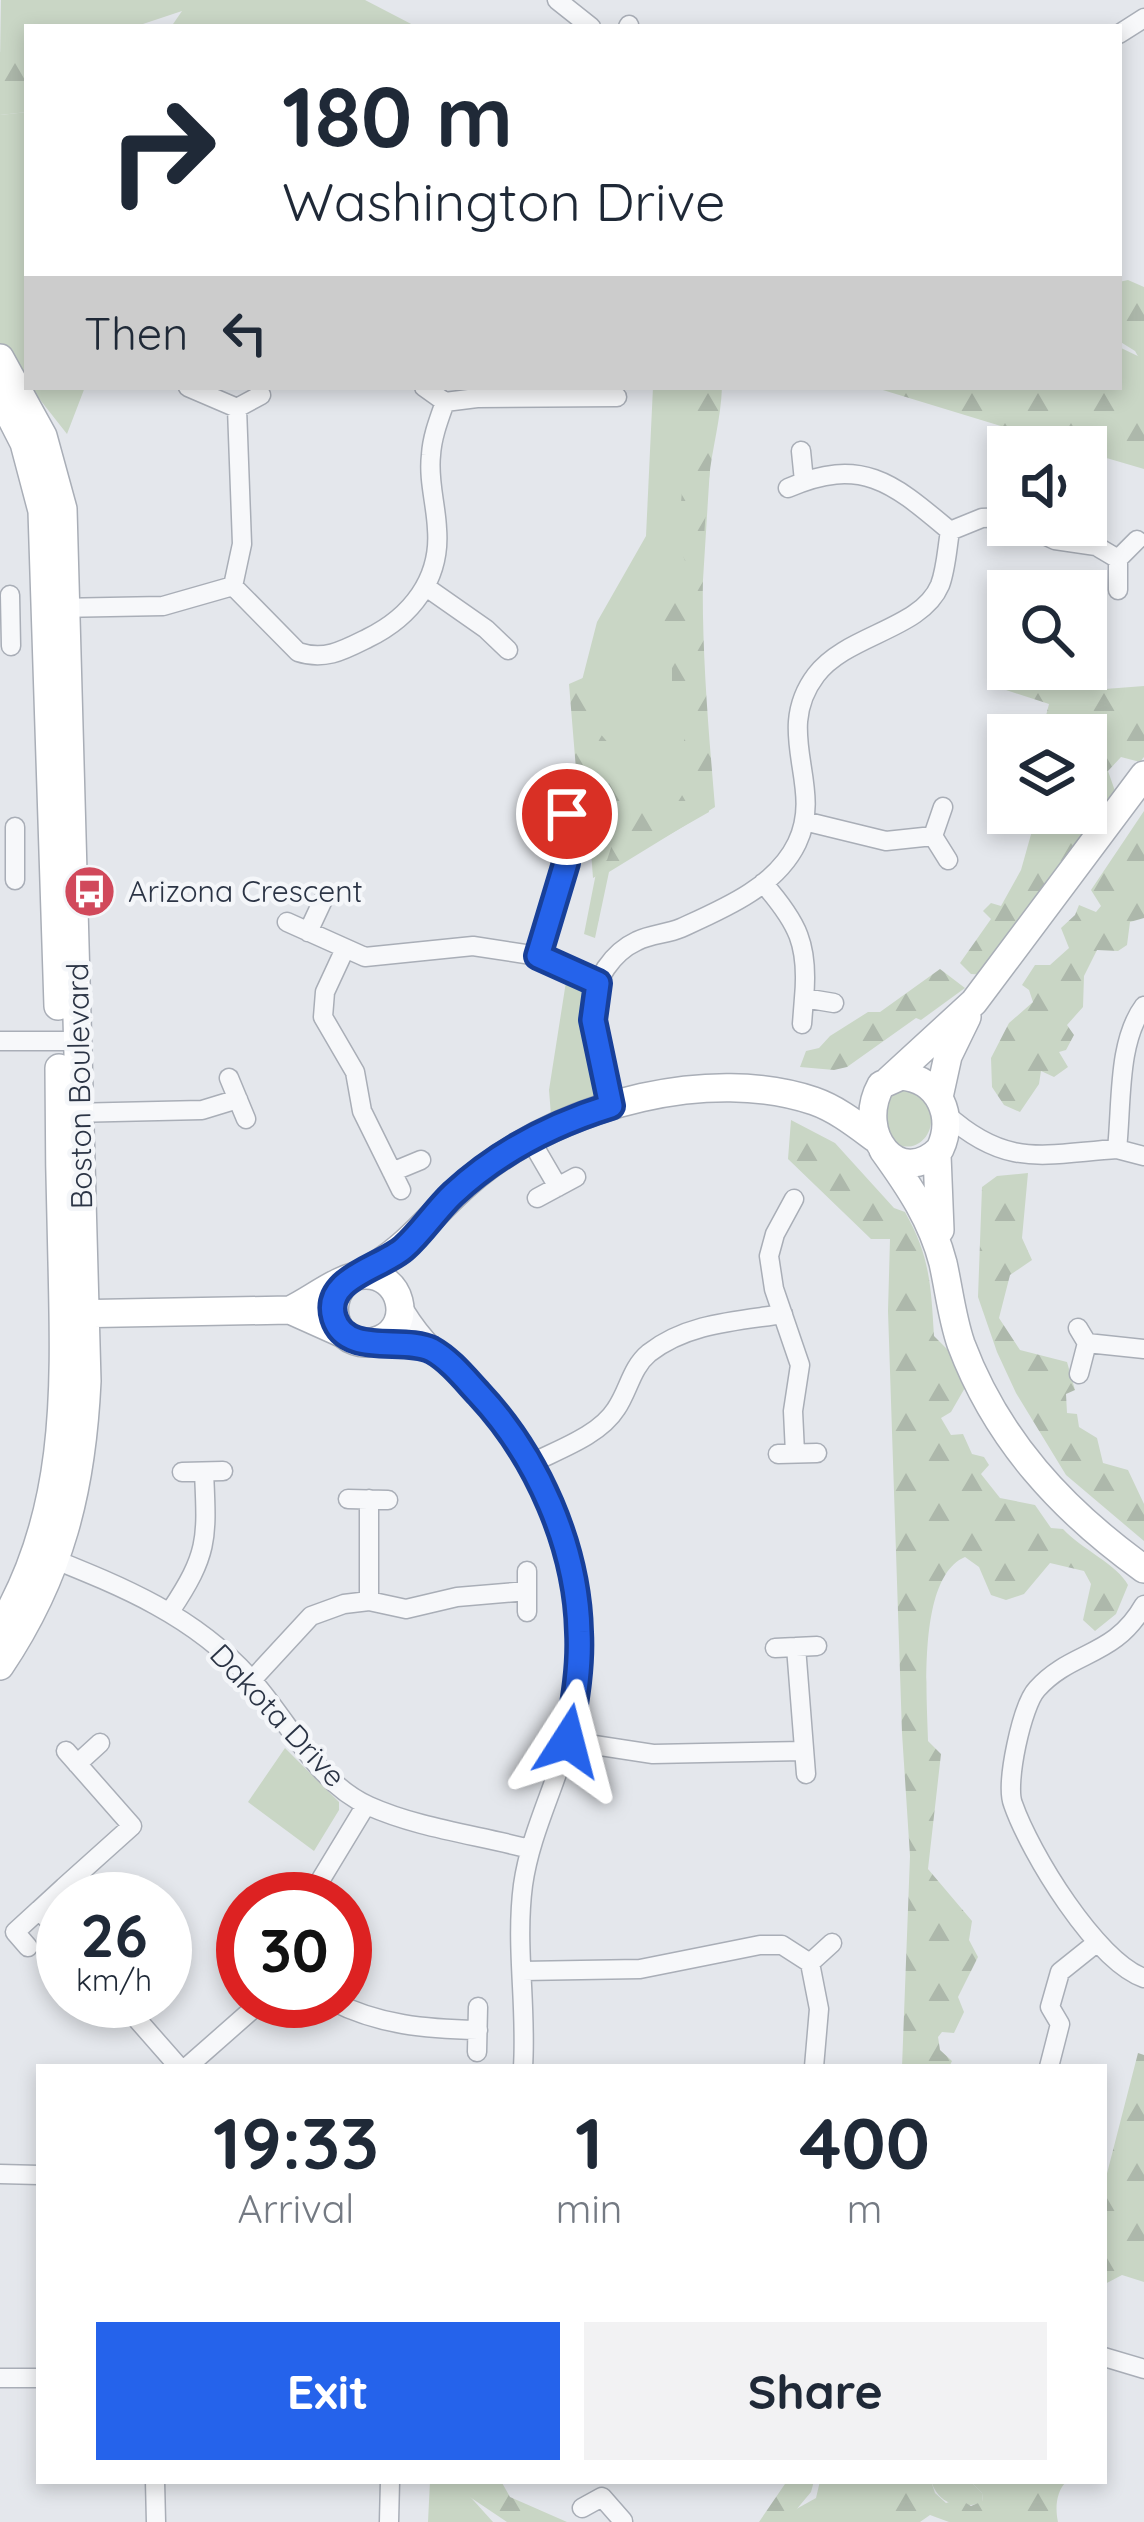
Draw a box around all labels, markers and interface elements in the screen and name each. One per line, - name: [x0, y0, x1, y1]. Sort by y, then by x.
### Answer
- text: 180 m: [282, 63, 513, 168]
- icon: right: [84, 72, 240, 228]
- text: Washington Drive: [282, 167, 725, 235]
- icon: left: [212, 300, 278, 366]
- text: Then: [84, 305, 188, 361]
- map controls: [987, 426, 1107, 834]
- button: sound: [987, 426, 1107, 546]
- button: search: [987, 570, 1107, 690]
- button: layers: [987, 714, 1107, 834]
- pin: [516, 763, 618, 865]
- icon: arrive: [534, 781, 600, 847]
- bus stop icon: Arizona Crescent: [61, 863, 117, 919]
- place label: Arizona Crescent: [128, 872, 363, 910]
- street label: Boston Boulevard: [58, 962, 100, 1210]
- street label: Dakota Drive: [202, 1635, 354, 1795]
- position arrow: [505, 1678, 631, 1804]
- speed limit sign: 30: [216, 1872, 372, 2028]
- text: 26: [80, 1897, 148, 1972]
- text: km/h: [76, 1961, 152, 1999]
- text: 19:33: [213, 2097, 379, 2187]
- text: 1: [575, 2097, 603, 2187]
- text: 400: [799, 2097, 930, 2187]
- text: Arrival: [238, 2184, 354, 2233]
- text: min: [556, 2184, 622, 2233]
- text: m: [847, 2184, 882, 2233]
- button: Exit: [96, 2322, 560, 2460]
- button: Share: [584, 2322, 1047, 2460]

